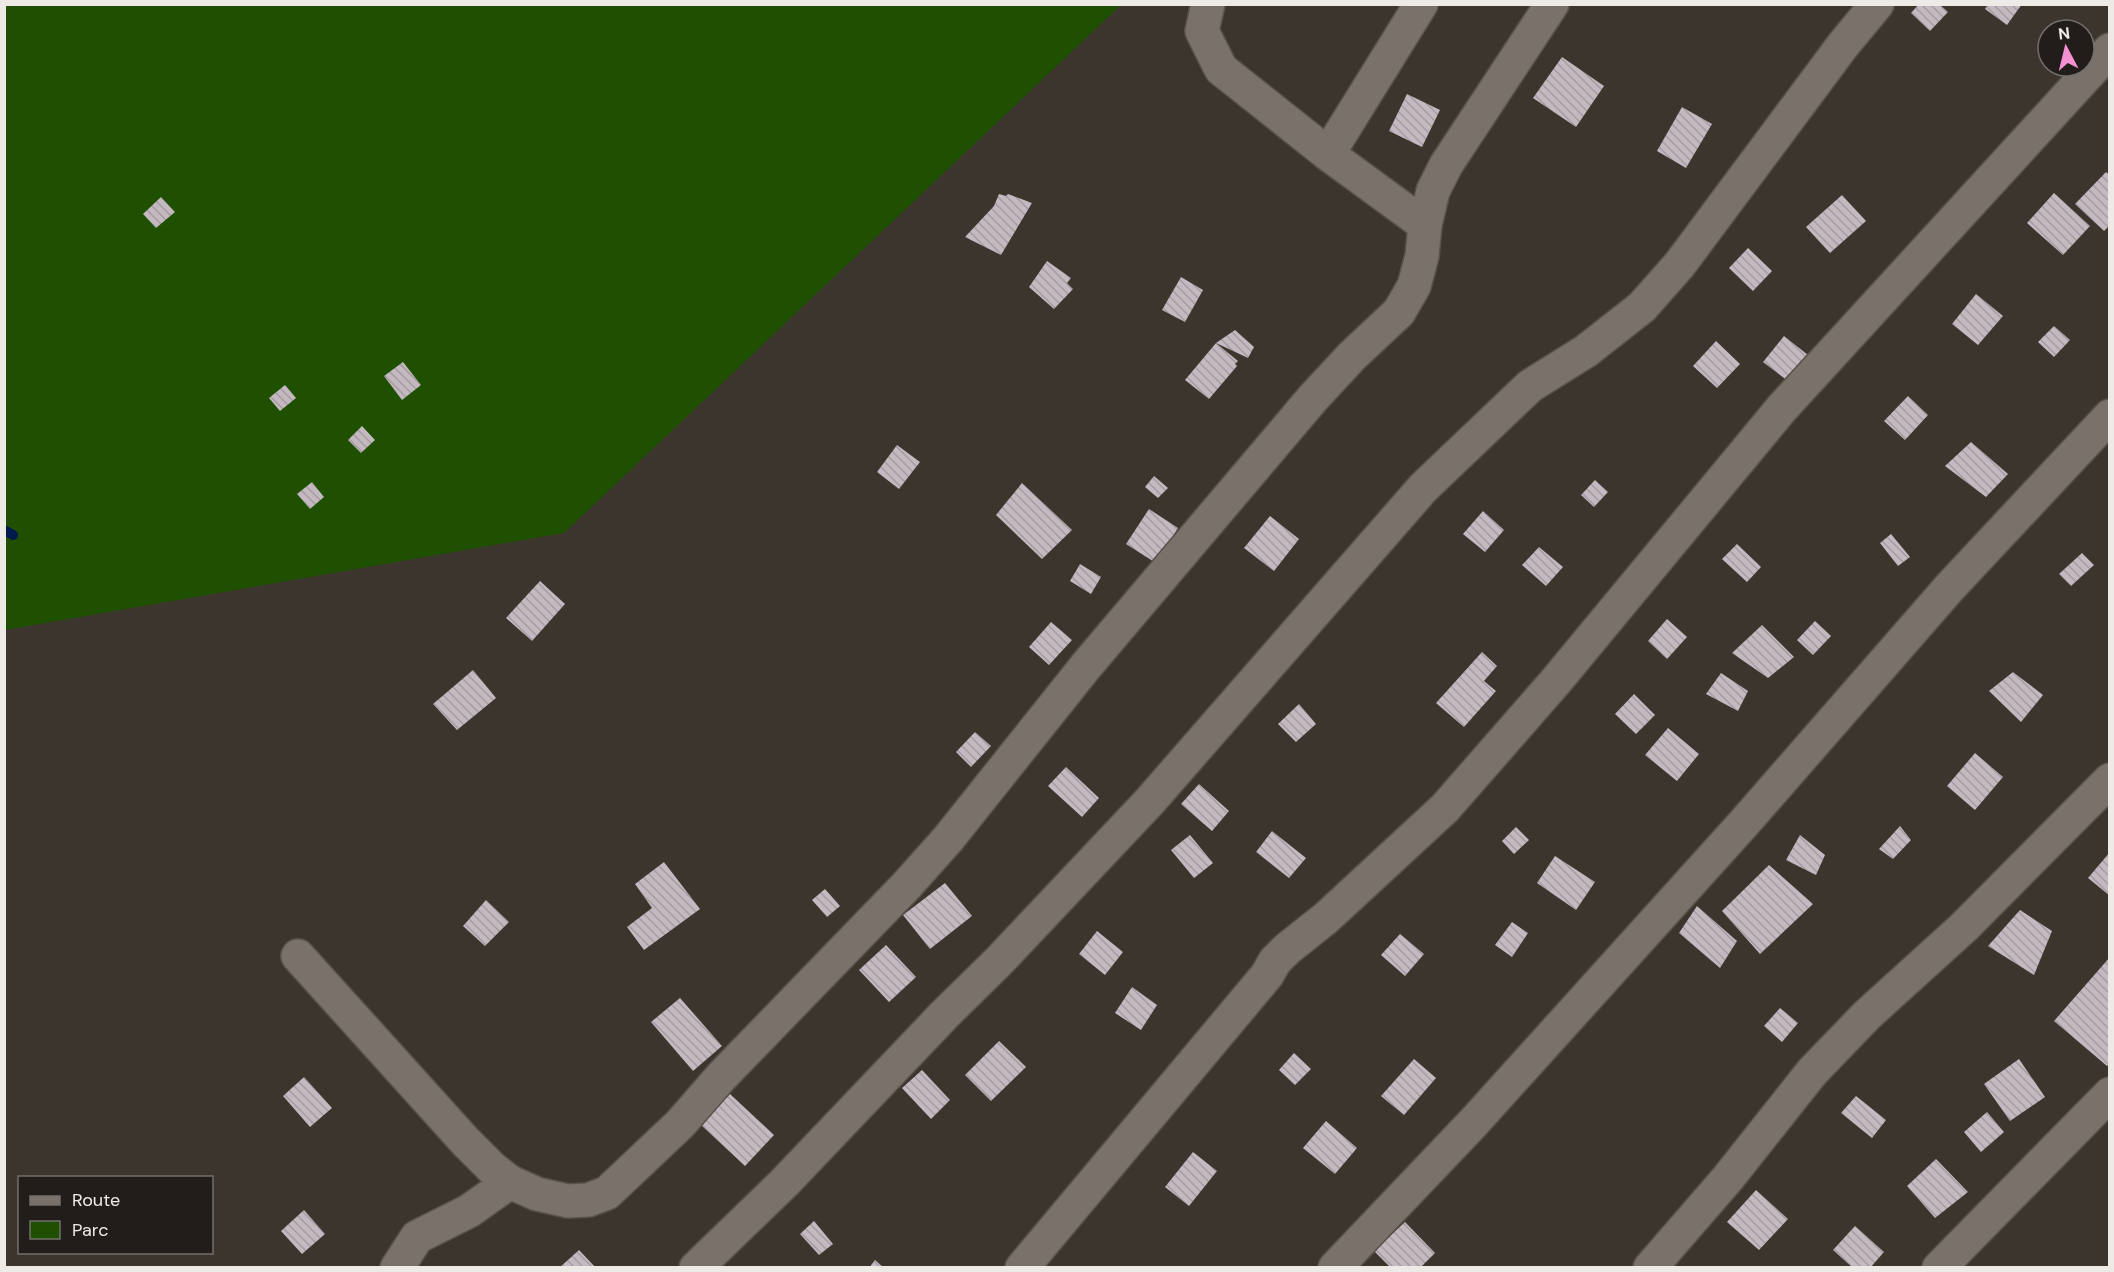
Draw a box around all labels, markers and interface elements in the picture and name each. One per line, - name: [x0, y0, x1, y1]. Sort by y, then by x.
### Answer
- north arrow: [2036, 18, 2096, 78]
- text: N: [2057, 22, 2071, 45]
- legend: [18, 1176, 213, 1254]
- text: Route: [72, 1188, 120, 1212]
- text: Parc: [72, 1218, 108, 1242]

